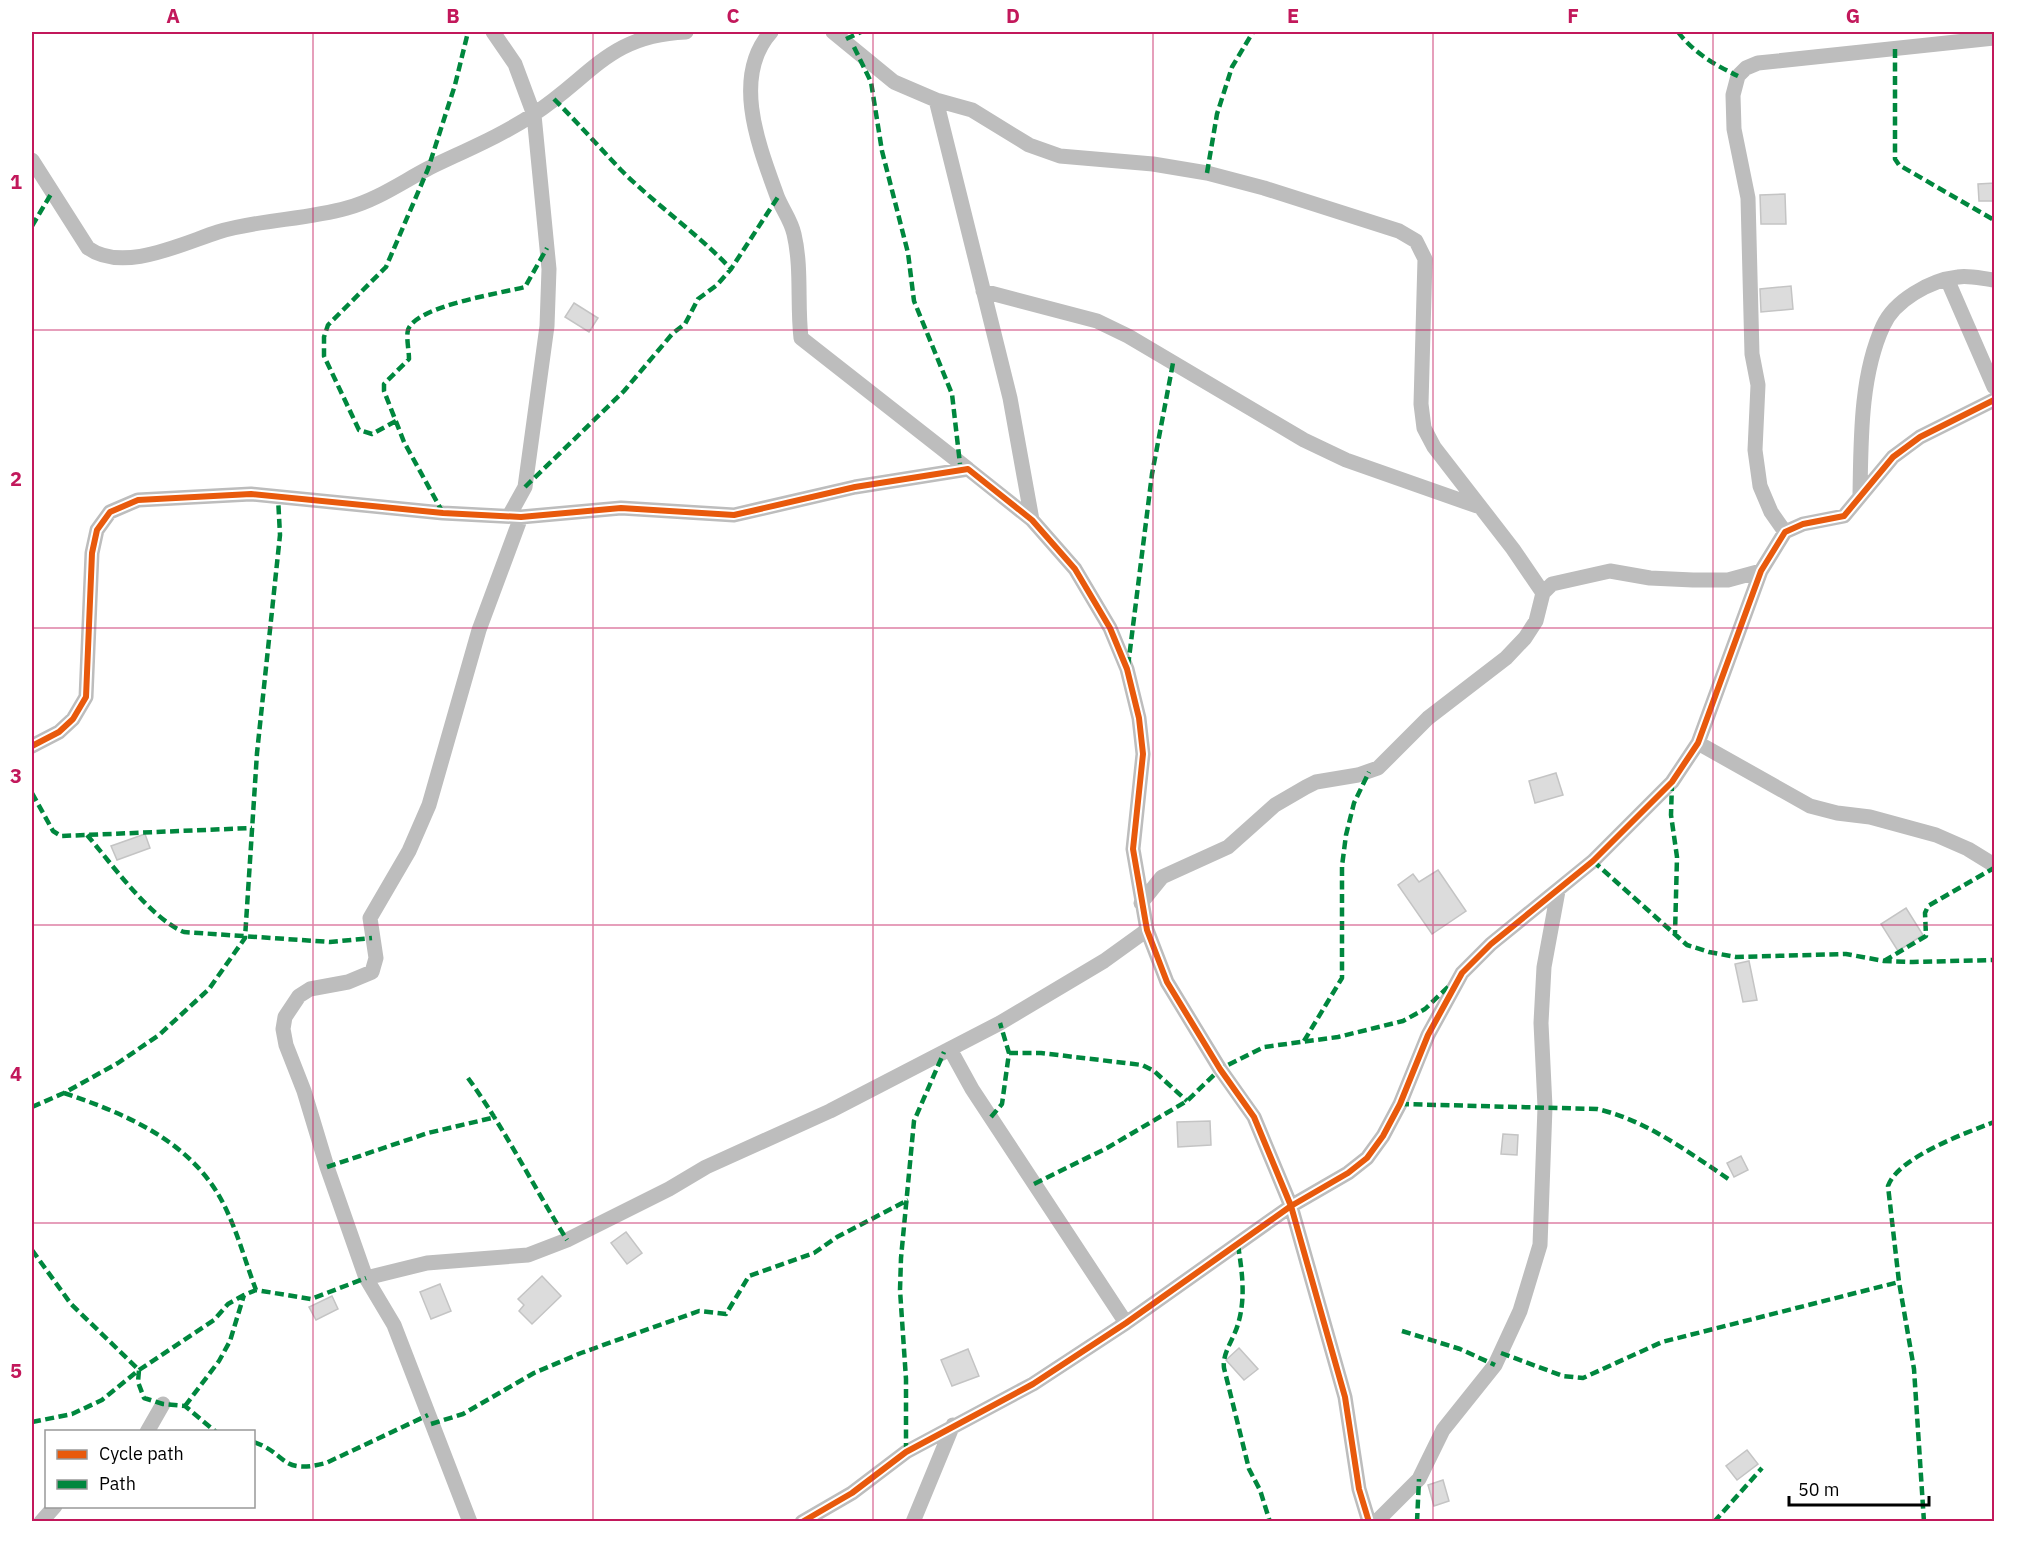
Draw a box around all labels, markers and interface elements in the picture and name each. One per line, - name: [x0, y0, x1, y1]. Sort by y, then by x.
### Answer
- text: A: [166, 2, 180, 29]
- text: B: [446, 2, 460, 29]
- text: C: [726, 2, 740, 29]
- text: D: [1006, 2, 1020, 29]
- text: E: [1287, 2, 1299, 29]
- text: F: [1567, 2, 1579, 29]
- text: G: [1846, 2, 1860, 29]
- text: 1: [10, 168, 22, 195]
- text: 2: [10, 465, 22, 492]
- text: 3: [10, 762, 22, 789]
- text: 4: [10, 1060, 22, 1087]
- text: 5: [10, 1357, 22, 1384]
- legend: [45, 1430, 255, 1508]
- text: Cycle path: [99, 1442, 184, 1465]
- scale bar: [1789, 1469, 1928, 1507]
- text: Path: [99, 1472, 136, 1495]
- text: 50 m: [1798, 1478, 1840, 1501]

